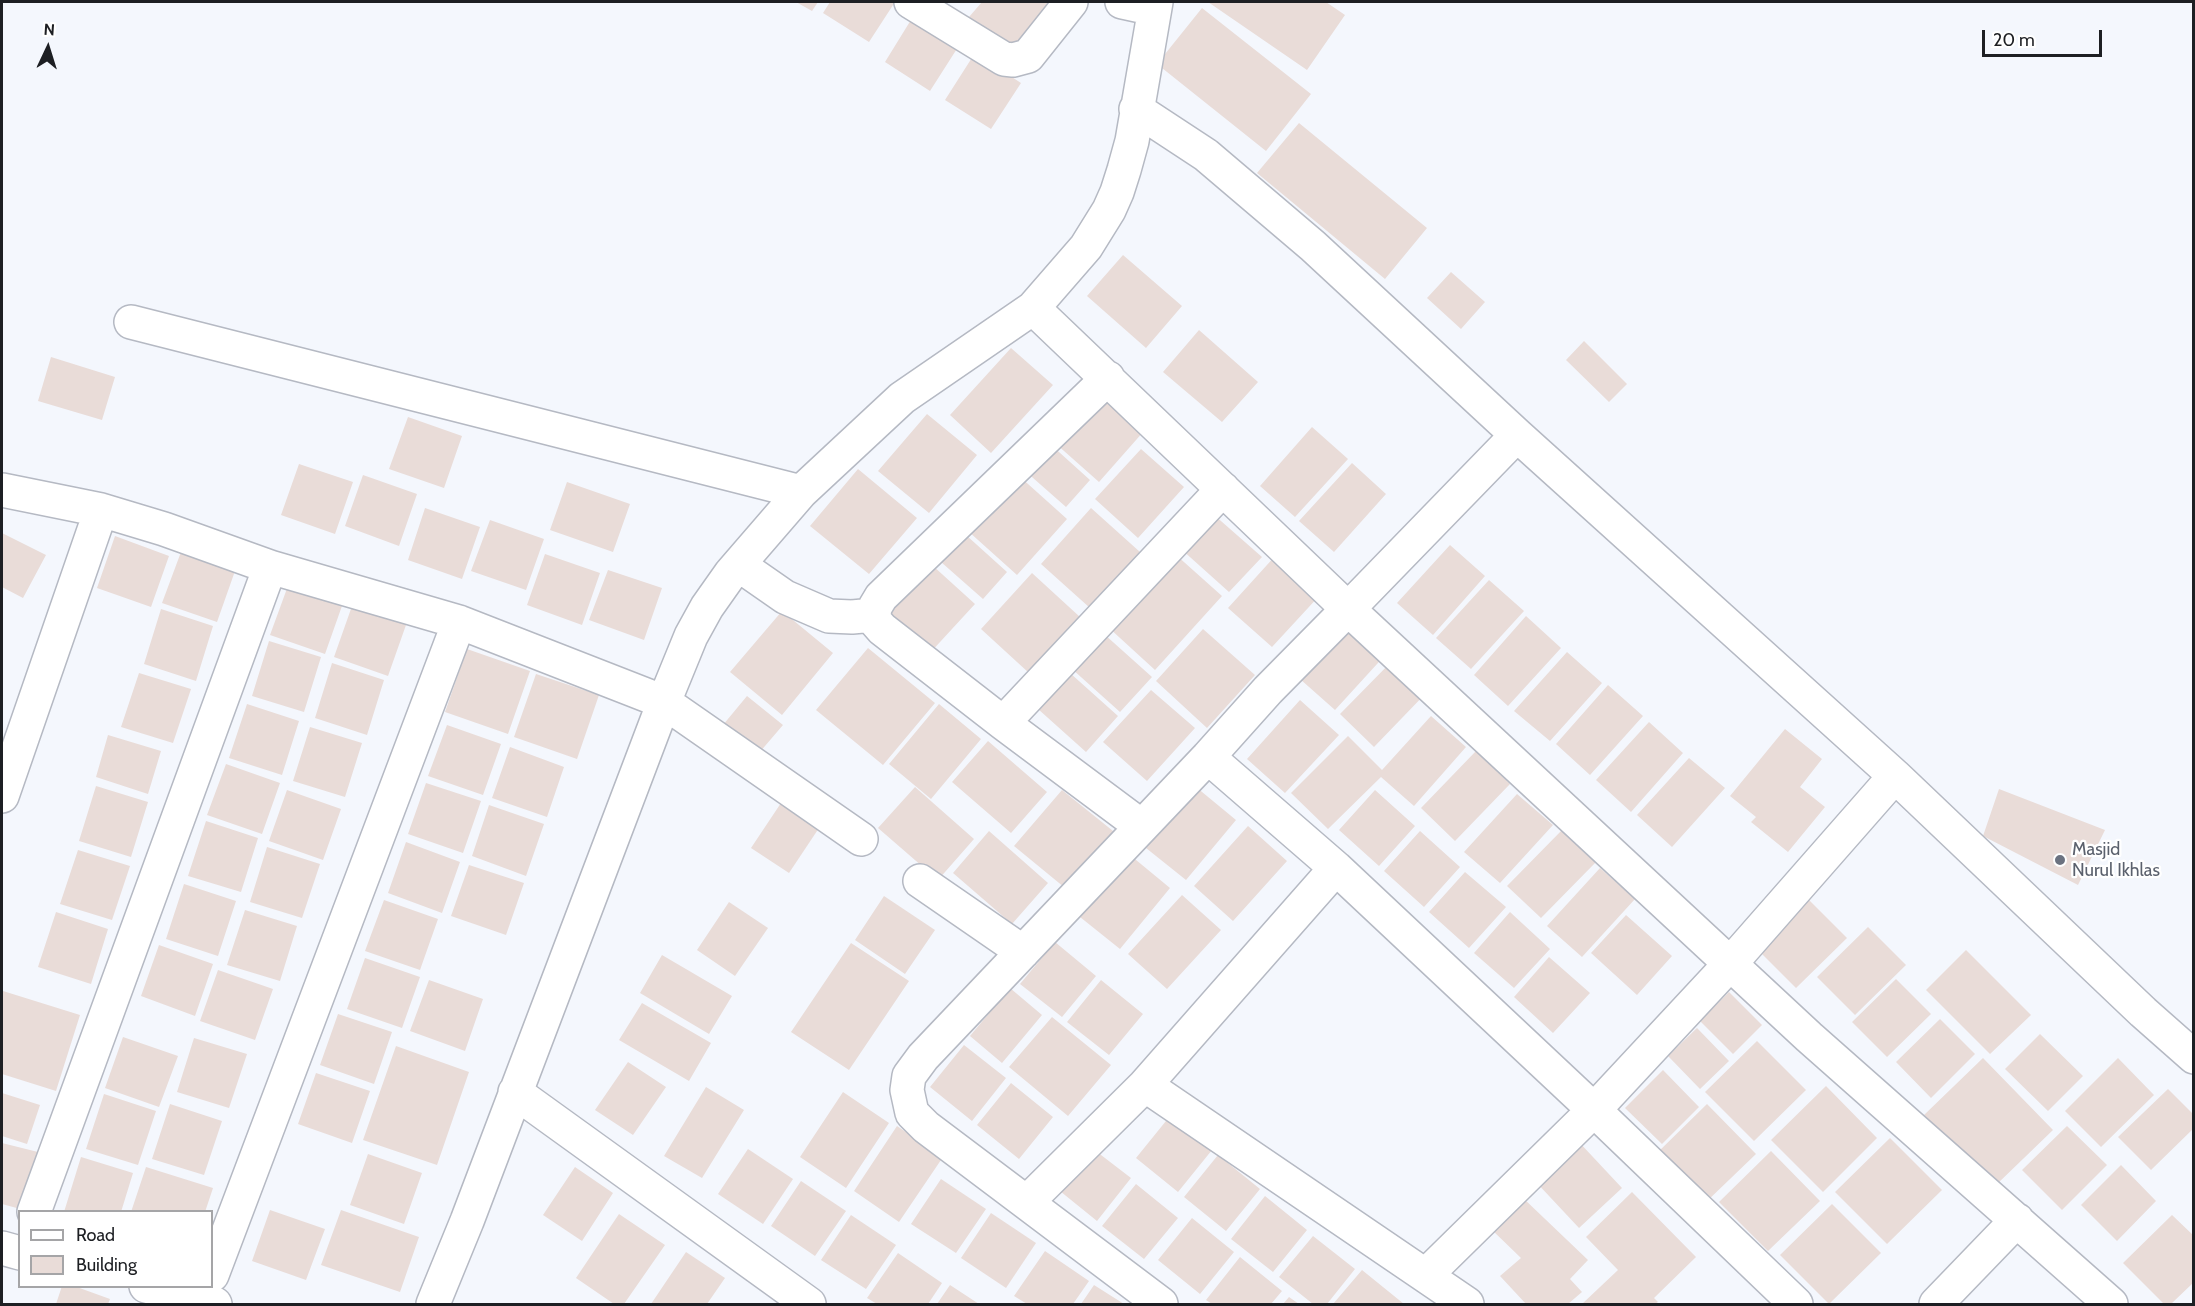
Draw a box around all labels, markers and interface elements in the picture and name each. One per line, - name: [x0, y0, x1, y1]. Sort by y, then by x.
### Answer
- north arrow: [18, 18, 78, 78]
- scale bar: [1985, 18, 2105, 56]
- text: N: [43, 20, 56, 39]
- text: 20 m: [1993, 29, 2035, 51]
- place label: Masjid Nurul Ikhlas: [2072, 839, 2160, 882]
- marker: Masjid Nurul Ikhlas: [2053, 853, 2067, 867]
- legend: [18, 1210, 213, 1288]
- text: Road: [76, 1224, 115, 1246]
- text: Building: [76, 1254, 137, 1276]

